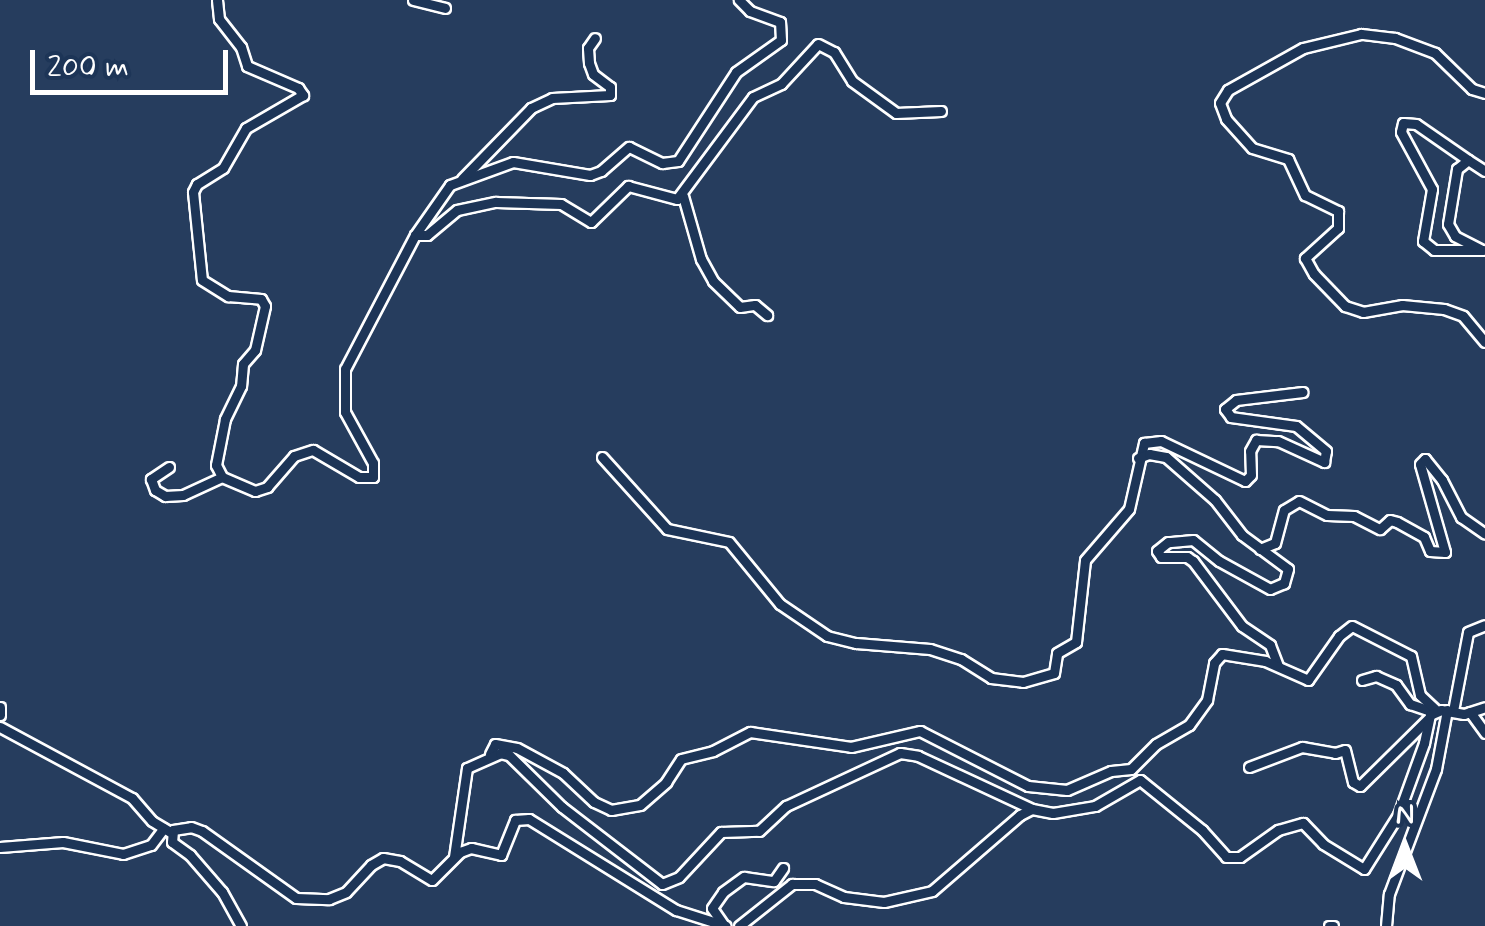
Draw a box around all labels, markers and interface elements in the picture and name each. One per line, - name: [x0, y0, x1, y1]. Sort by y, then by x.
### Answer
- scale bar: [35, 30, 232, 92]
- text: 200 m: [47, 48, 129, 87]
- north arrow: [1355, 796, 1455, 896]
- text: N: [1396, 797, 1414, 834]

